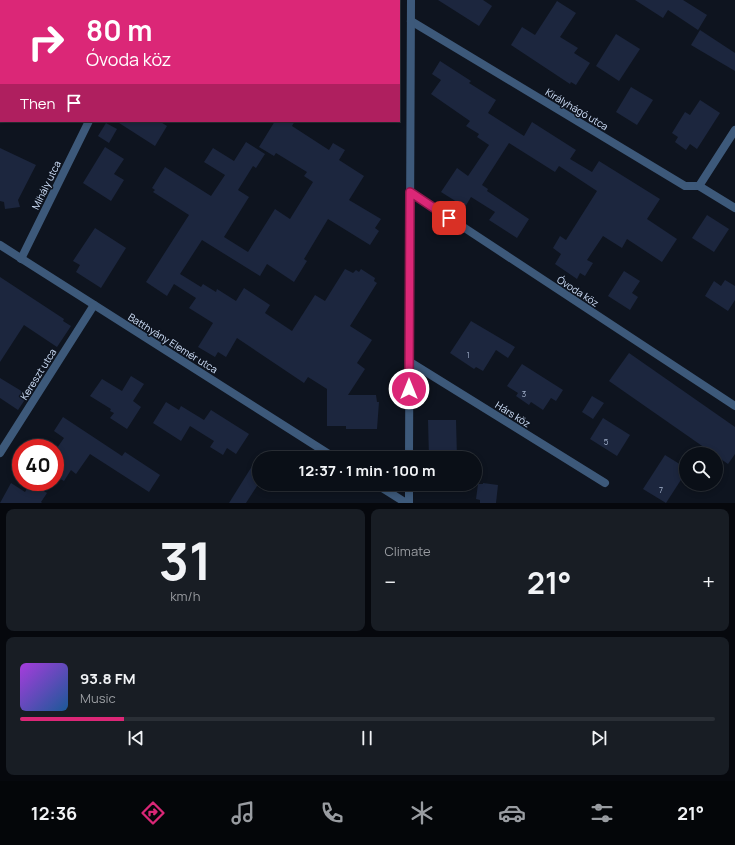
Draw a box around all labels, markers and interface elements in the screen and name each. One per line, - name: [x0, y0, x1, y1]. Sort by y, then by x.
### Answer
- text: 80 m: [86, 11, 152, 49]
- icon: right: [20, 16, 72, 68]
- text: Óvoda köz: [86, 47, 171, 71]
- street label: Királyhágó utca: [543, 85, 611, 133]
- icon: arrive: [63, 92, 85, 114]
- text: Then: [20, 93, 55, 114]
- street label: Mihály utca: [28, 158, 64, 212]
- pin: [432, 201, 466, 235]
- icon: arrive: [438, 207, 460, 229]
- street label: Óvoda köz: [554, 272, 602, 310]
- street label: Batthyány Elemér utca: [126, 310, 220, 376]
- street label: Kereszt utca: [17, 346, 59, 402]
- house number: 1: [466, 349, 470, 360]
- position arrow: [388, 368, 430, 410]
- house number: 3: [522, 388, 526, 399]
- street label: Hárs köz: [493, 398, 533, 430]
- house number: 5: [604, 436, 609, 447]
- speed limit sign: 40: [12, 439, 64, 491]
- map controls: [679, 447, 723, 491]
- button: search: [679, 447, 723, 491]
- text: 12:37 · 1 min · 100 m: [299, 460, 435, 481]
- house number: 7: [659, 484, 663, 495]
- text: 31: [159, 525, 212, 596]
- text: Climate: [385, 542, 431, 560]
- text: 21°: [527, 562, 572, 603]
- text: −: [385, 567, 396, 597]
- text: +: [702, 567, 715, 597]
- text: km/h: [170, 587, 200, 605]
- text: 93.8 FM: [80, 668, 135, 689]
- text: Music: [80, 689, 116, 707]
- icon: previous: [125, 727, 147, 749]
- icon: pause: [356, 727, 378, 749]
- icon: next: [588, 727, 610, 749]
- icon: directions: [139, 799, 167, 827]
- icon: music: [229, 799, 257, 827]
- icon: phone: [318, 799, 346, 827]
- icon: climate: [408, 799, 436, 827]
- icon: car: [498, 799, 526, 827]
- icon: filters: [588, 799, 616, 827]
- text: 12:36: [31, 801, 77, 825]
- text: 21°: [677, 801, 704, 825]

